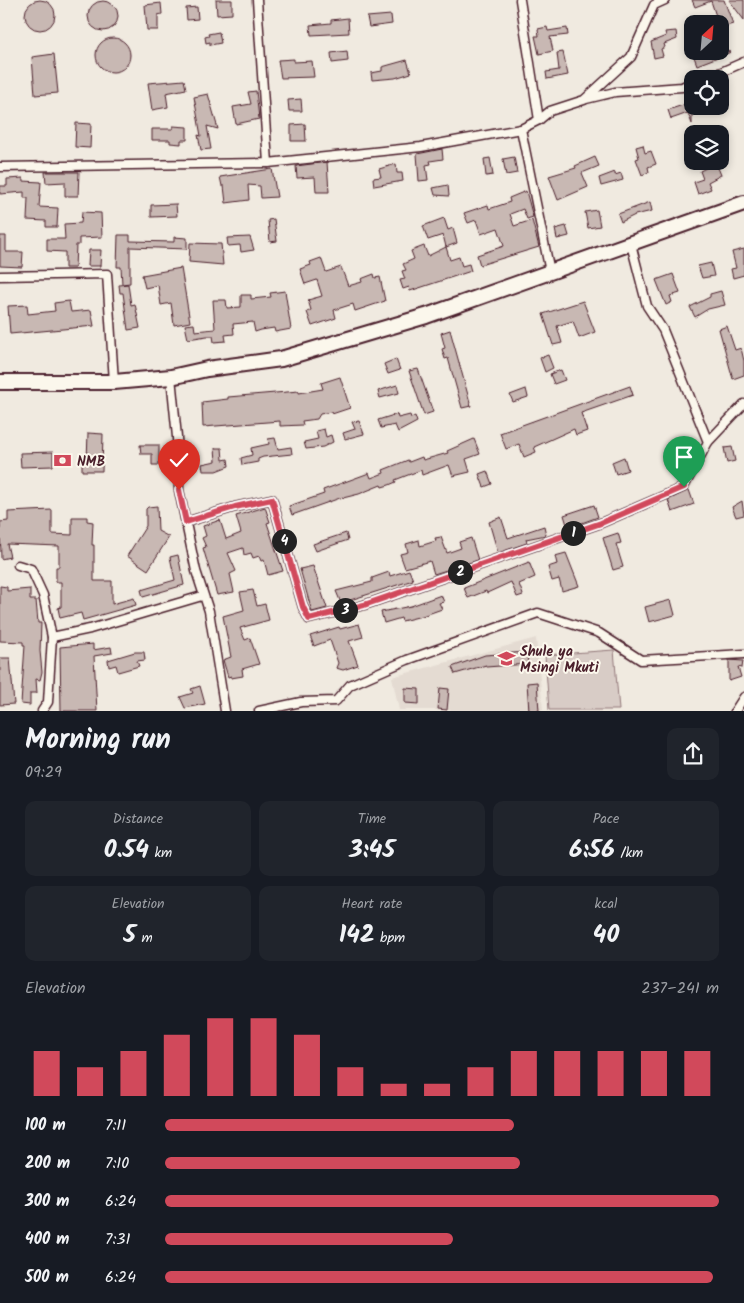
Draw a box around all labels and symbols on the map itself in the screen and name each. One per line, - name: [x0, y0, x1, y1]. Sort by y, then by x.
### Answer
- north arrow: [684, 15, 729, 60]
- pin: [663, 436, 705, 487]
- pin: [158, 439, 200, 490]
- bank icon: NMB: [53, 451, 73, 471]
- place label: NMB: [77, 451, 105, 473]
- pin: 1: [560, 520, 586, 546]
- pin: 4: [272, 528, 296, 554]
- pin: 2: [448, 560, 472, 584]
- pin: 3: [332, 598, 358, 622]
- place label: Shule ya Msingi Mkuti: [520, 641, 599, 679]
- school or university icon: Shule ya Msingi Mkuti: [496, 649, 516, 669]

